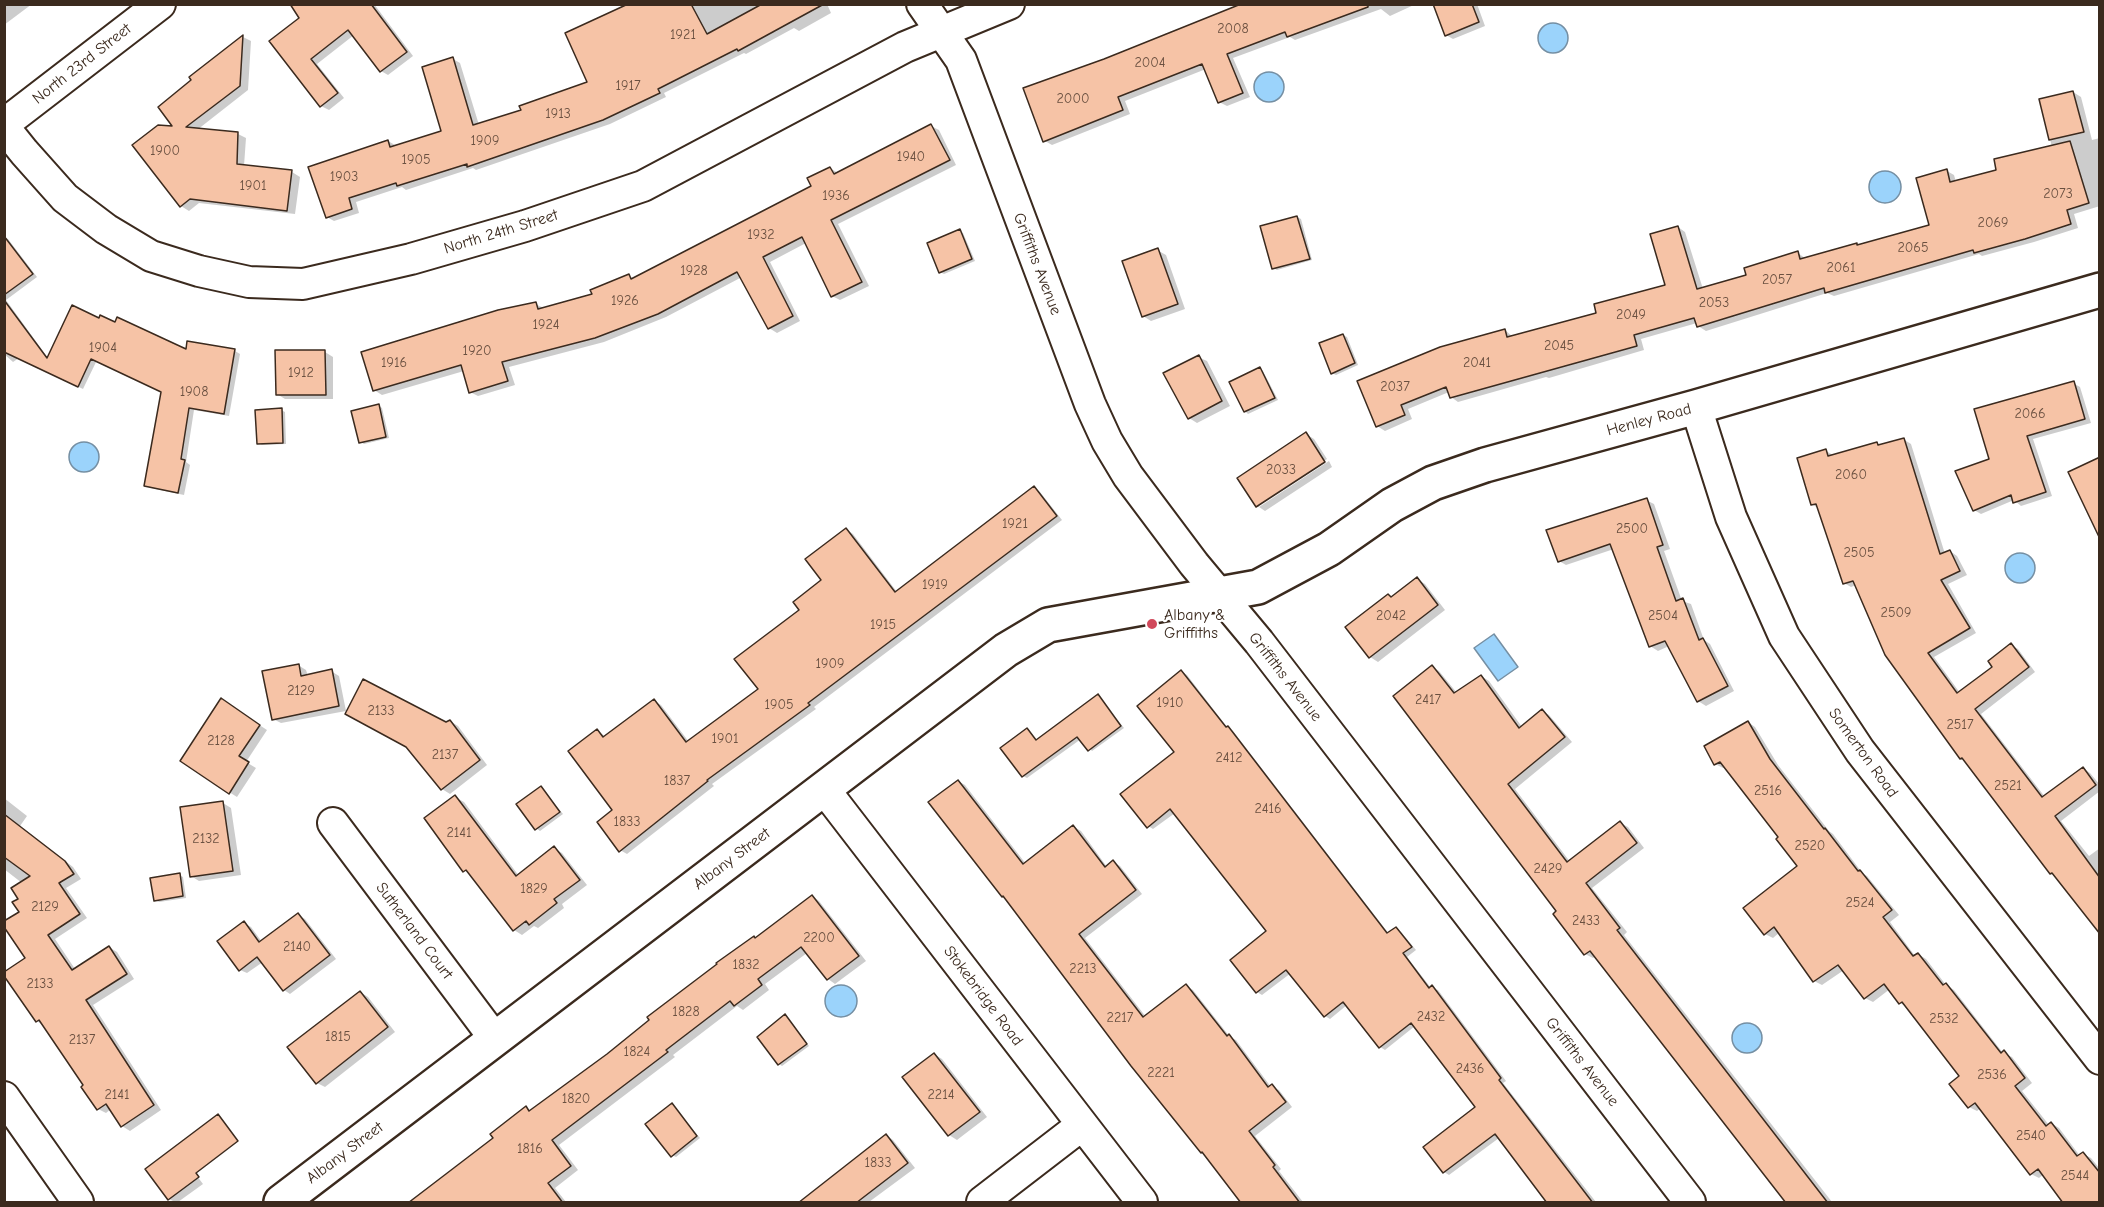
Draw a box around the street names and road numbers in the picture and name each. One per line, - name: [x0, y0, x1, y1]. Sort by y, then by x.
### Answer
- street label: North 23rd Street: [29, 19, 135, 109]
- street label: North 24th Street: [442, 206, 560, 258]
- street label: Griffiths Avenue: [1009, 210, 1065, 318]
- street label: Henley Road: [1605, 399, 1693, 441]
- street label: Griffiths Avenue: [1244, 629, 1326, 725]
- street label: Somerton Road: [1824, 704, 1902, 802]
- street label: Albany Street: [690, 824, 774, 894]
- street label: Sutherland Court: [371, 879, 457, 983]
- street label: Stokebridge Road: [939, 942, 1027, 1050]
- street label: Griffiths Avenue: [1541, 1014, 1623, 1110]
- street label: Albany Street: [303, 1118, 387, 1188]

